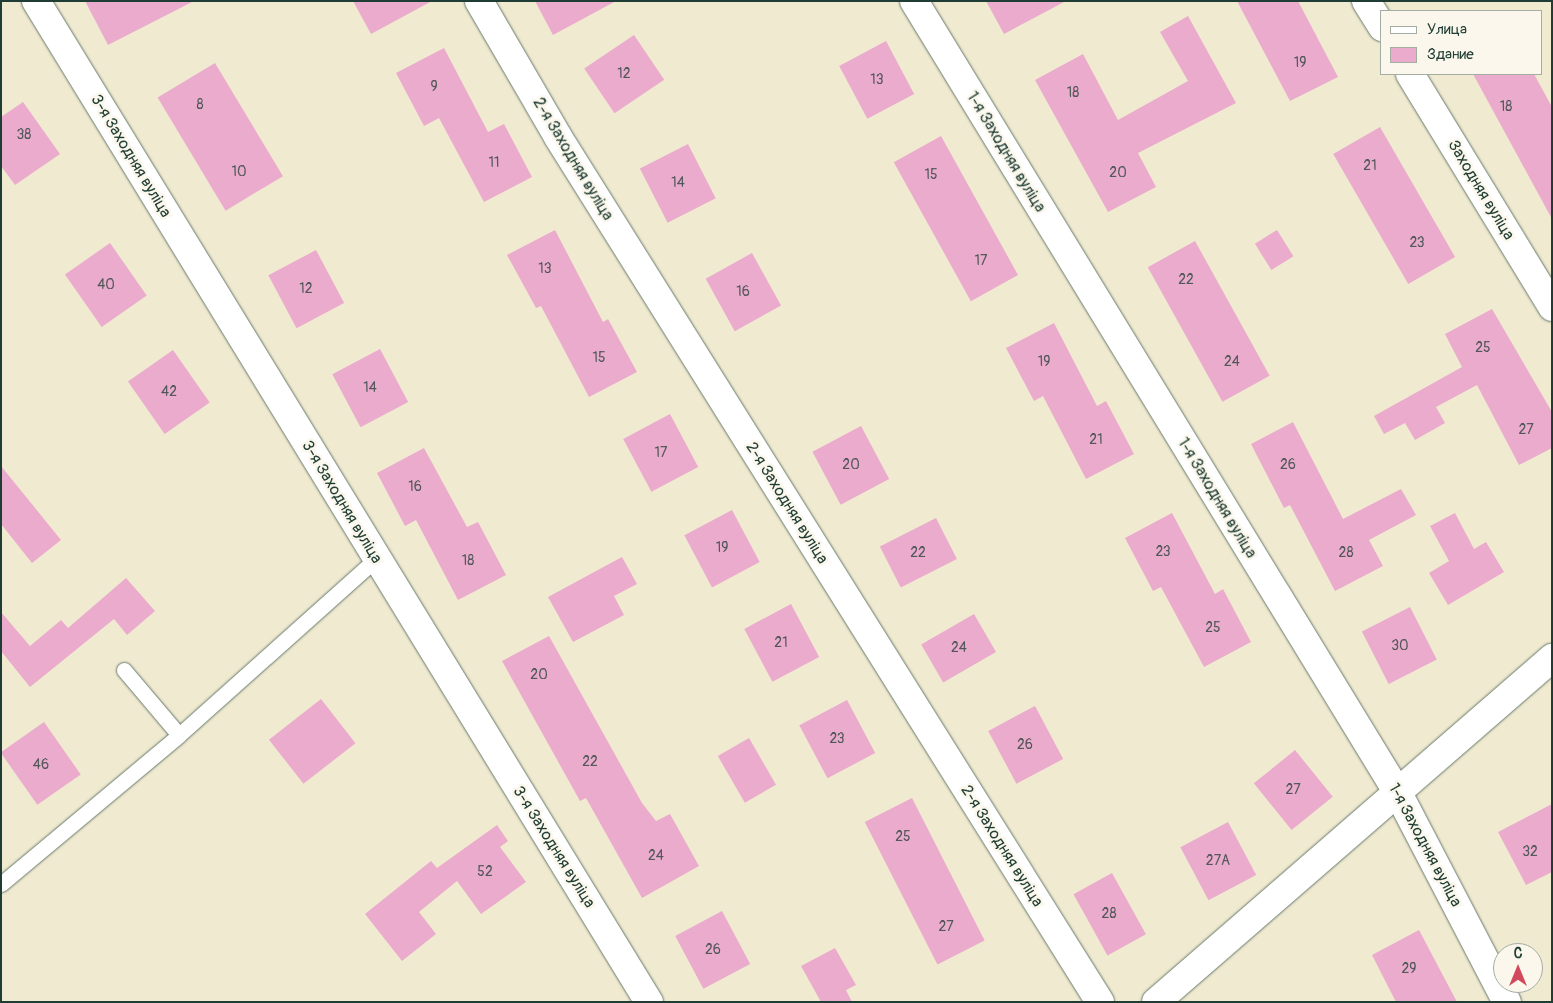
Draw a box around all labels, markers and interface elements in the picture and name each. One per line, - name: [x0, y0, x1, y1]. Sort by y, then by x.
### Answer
- legend: [1380, 10, 1543, 75]
- text: Улица: [1427, 20, 1467, 39]
- text: Здание: [1427, 45, 1474, 64]
- house number: 19: [1294, 55, 1306, 71]
- house number: 12: [617, 66, 631, 82]
- house number: 13: [870, 72, 884, 88]
- house number: 9: [430, 79, 438, 95]
- house number: 18: [1067, 85, 1079, 101]
- street label: 1-я Заходняя вуліца: [962, 88, 1050, 216]
- street label: 3-я Заходняя вуліца: [87, 91, 175, 221]
- street label: 2-я Заходняя вуліца: [529, 94, 617, 224]
- house number: 8: [196, 97, 204, 113]
- house number: 18: [1500, 99, 1512, 115]
- house number: 38: [17, 127, 31, 143]
- street label: Заходняя вуліца: [1444, 137, 1518, 243]
- house number: 11: [489, 155, 499, 171]
- house number: 21: [1363, 158, 1377, 174]
- house number: 10: [231, 164, 247, 180]
- house number: 20: [1109, 165, 1127, 181]
- house number: 15: [924, 167, 938, 183]
- house number: 14: [671, 175, 685, 191]
- house number: 23: [1409, 235, 1425, 251]
- house number: 17: [975, 253, 987, 269]
- house number: 13: [538, 261, 552, 277]
- house number: 22: [1178, 272, 1194, 288]
- house number: 40: [97, 277, 115, 293]
- house number: 12: [299, 281, 313, 297]
- house number: 16: [736, 284, 750, 300]
- house number: 25: [1475, 340, 1491, 356]
- house number: 15: [592, 350, 606, 366]
- house number: 19: [1038, 354, 1050, 370]
- house number: 24: [1224, 354, 1240, 370]
- house number: 14: [363, 380, 377, 396]
- house number: 42: [161, 384, 177, 400]
- house number: 27: [1518, 422, 1534, 438]
- house number: 21: [1089, 432, 1103, 448]
- street label: 1-я Заходняя вуліца: [1173, 434, 1261, 562]
- street label: 3-я Заходняя вуліца: [298, 437, 386, 567]
- street label: 2-я Заходняя вуліца: [742, 439, 832, 567]
- house number: 17: [655, 445, 667, 461]
- house number: 20: [842, 457, 860, 473]
- house number: 26: [1280, 457, 1296, 473]
- house number: 16: [408, 479, 422, 495]
- house number: 19: [716, 540, 728, 556]
- house number: 23: [1155, 544, 1171, 560]
- house number: 22: [910, 545, 926, 561]
- house number: 28: [1339, 545, 1353, 561]
- house number: 18: [462, 553, 474, 569]
- house number: 25: [1205, 620, 1221, 636]
- house number: 21: [774, 635, 788, 651]
- house number: 30: [1391, 638, 1409, 654]
- house number: 24: [951, 640, 967, 656]
- house number: 20: [530, 667, 548, 683]
- house number: 23: [829, 731, 845, 747]
- house number: 26: [1017, 737, 1033, 753]
- house number: 22: [582, 754, 598, 770]
- house number: 46: [33, 757, 49, 773]
- street label: 1-я Заходняя вуліца: [1384, 780, 1466, 910]
- street label: 2-я Заходняя вуліца: [957, 782, 1047, 910]
- house number: 27: [1285, 782, 1301, 798]
- street label: 3-я Заходняя вуліца: [509, 783, 599, 911]
- house number: 25: [895, 829, 911, 845]
- house number: 32: [1522, 844, 1538, 860]
- house number: 24: [648, 848, 664, 864]
- house number: 27А: [1206, 853, 1230, 869]
- house number: 52: [477, 864, 493, 880]
- house number: 28: [1102, 906, 1116, 922]
- house number: 27: [938, 919, 954, 935]
- house number: 26: [705, 942, 721, 958]
- north arrow: [1493, 943, 1543, 993]
- text: С: [1514, 945, 1522, 962]
- house number: 29: [1401, 961, 1417, 977]

